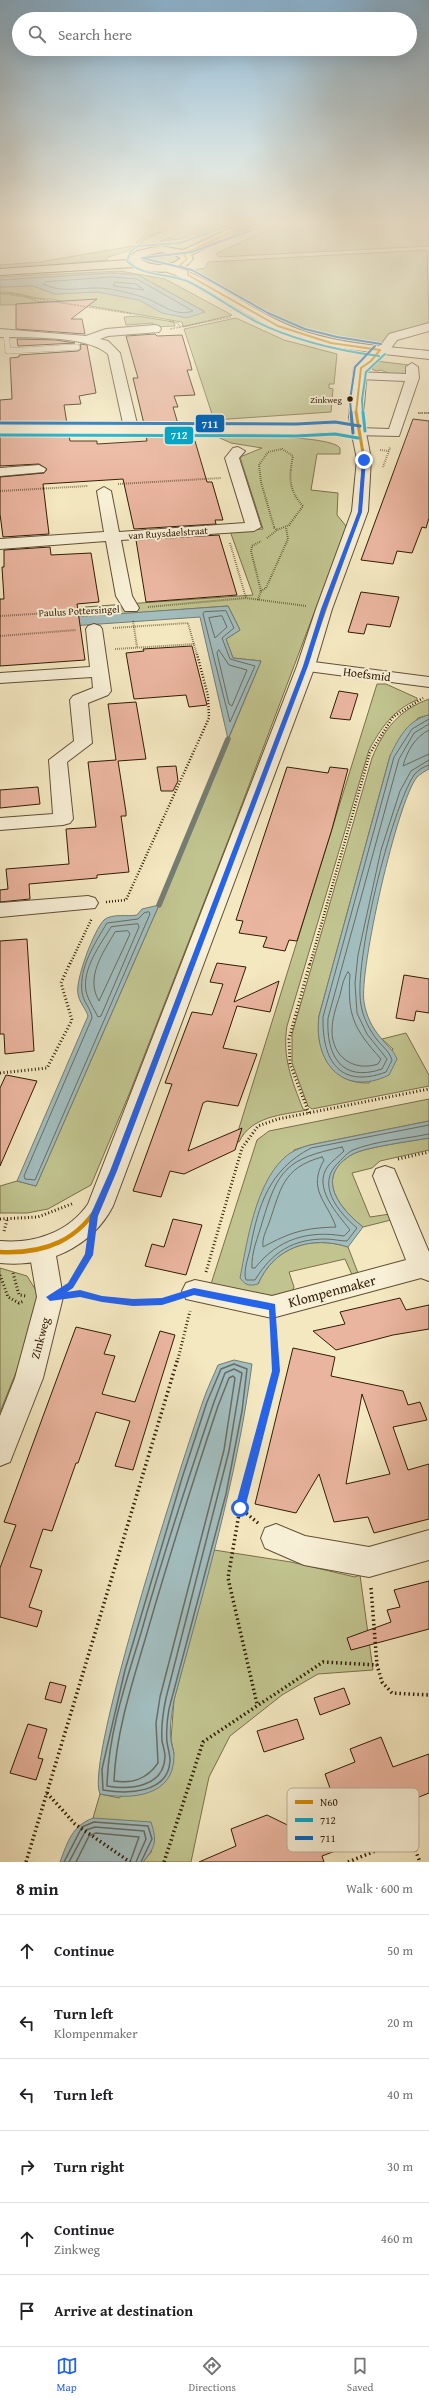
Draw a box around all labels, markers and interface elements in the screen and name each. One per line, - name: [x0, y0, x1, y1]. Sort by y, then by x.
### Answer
- search box: [12, 12, 417, 56]
- icon: search: [26, 23, 48, 45]
- text: Search here: [58, 24, 132, 45]
- place label: Zinkweg: [310, 393, 343, 406]
- marker: Zinkweg: [345, 394, 355, 404]
- line badge: 711: [195, 414, 225, 433]
- text: 711: [201, 416, 219, 432]
- line badge: 712: [164, 426, 194, 445]
- text: 712: [170, 427, 188, 443]
- route end: [355, 451, 373, 469]
- street label: van Ruysdaelstraat: [128, 523, 209, 543]
- street label: Paulus Pottersingel: [38, 601, 120, 621]
- street label: Hoefsmid: [342, 663, 392, 685]
- street label: Klompenmaker: [286, 1270, 378, 1312]
- street label: Zinkweg: [26, 1315, 54, 1361]
- route start: [231, 1499, 249, 1517]
- legend: [287, 1788, 419, 1852]
- text: N60: [320, 1794, 338, 1810]
- text: 712: [320, 1812, 336, 1828]
- text: 711: [320, 1830, 336, 1846]
- text: 8 min: [16, 1876, 58, 1901]
- text: Walk · 600 m: [346, 1879, 413, 1898]
- icon: ahead: [16, 1940, 38, 1962]
- text: Continue: [54, 1940, 115, 1961]
- text: 50 m: [387, 1941, 413, 1960]
- text: Turn left: [54, 2003, 113, 2024]
- icon: left: [16, 2012, 38, 2034]
- text: 20 m: [387, 2013, 413, 2032]
- text: Klompenmaker: [54, 2024, 138, 2043]
- icon: left: [16, 2084, 38, 2106]
- text: Turn left: [54, 2084, 113, 2105]
- text: 40 m: [387, 2085, 413, 2104]
- icon: right: [16, 2156, 38, 2178]
- text: Turn right: [54, 2156, 125, 2177]
- text: 30 m: [387, 2157, 413, 2176]
- text: Continue: [54, 2219, 115, 2240]
- icon: ahead: [16, 2228, 38, 2250]
- text: 460 m: [381, 2229, 413, 2248]
- text: Zinkweg: [54, 2240, 100, 2259]
- icon: arrive: [16, 2300, 38, 2322]
- text: Arrive at destination: [54, 2300, 193, 2321]
- tab: Map: [56, 2355, 78, 2395]
- tab: Directions: [189, 2355, 236, 2395]
- tab: Saved: [347, 2355, 373, 2395]

